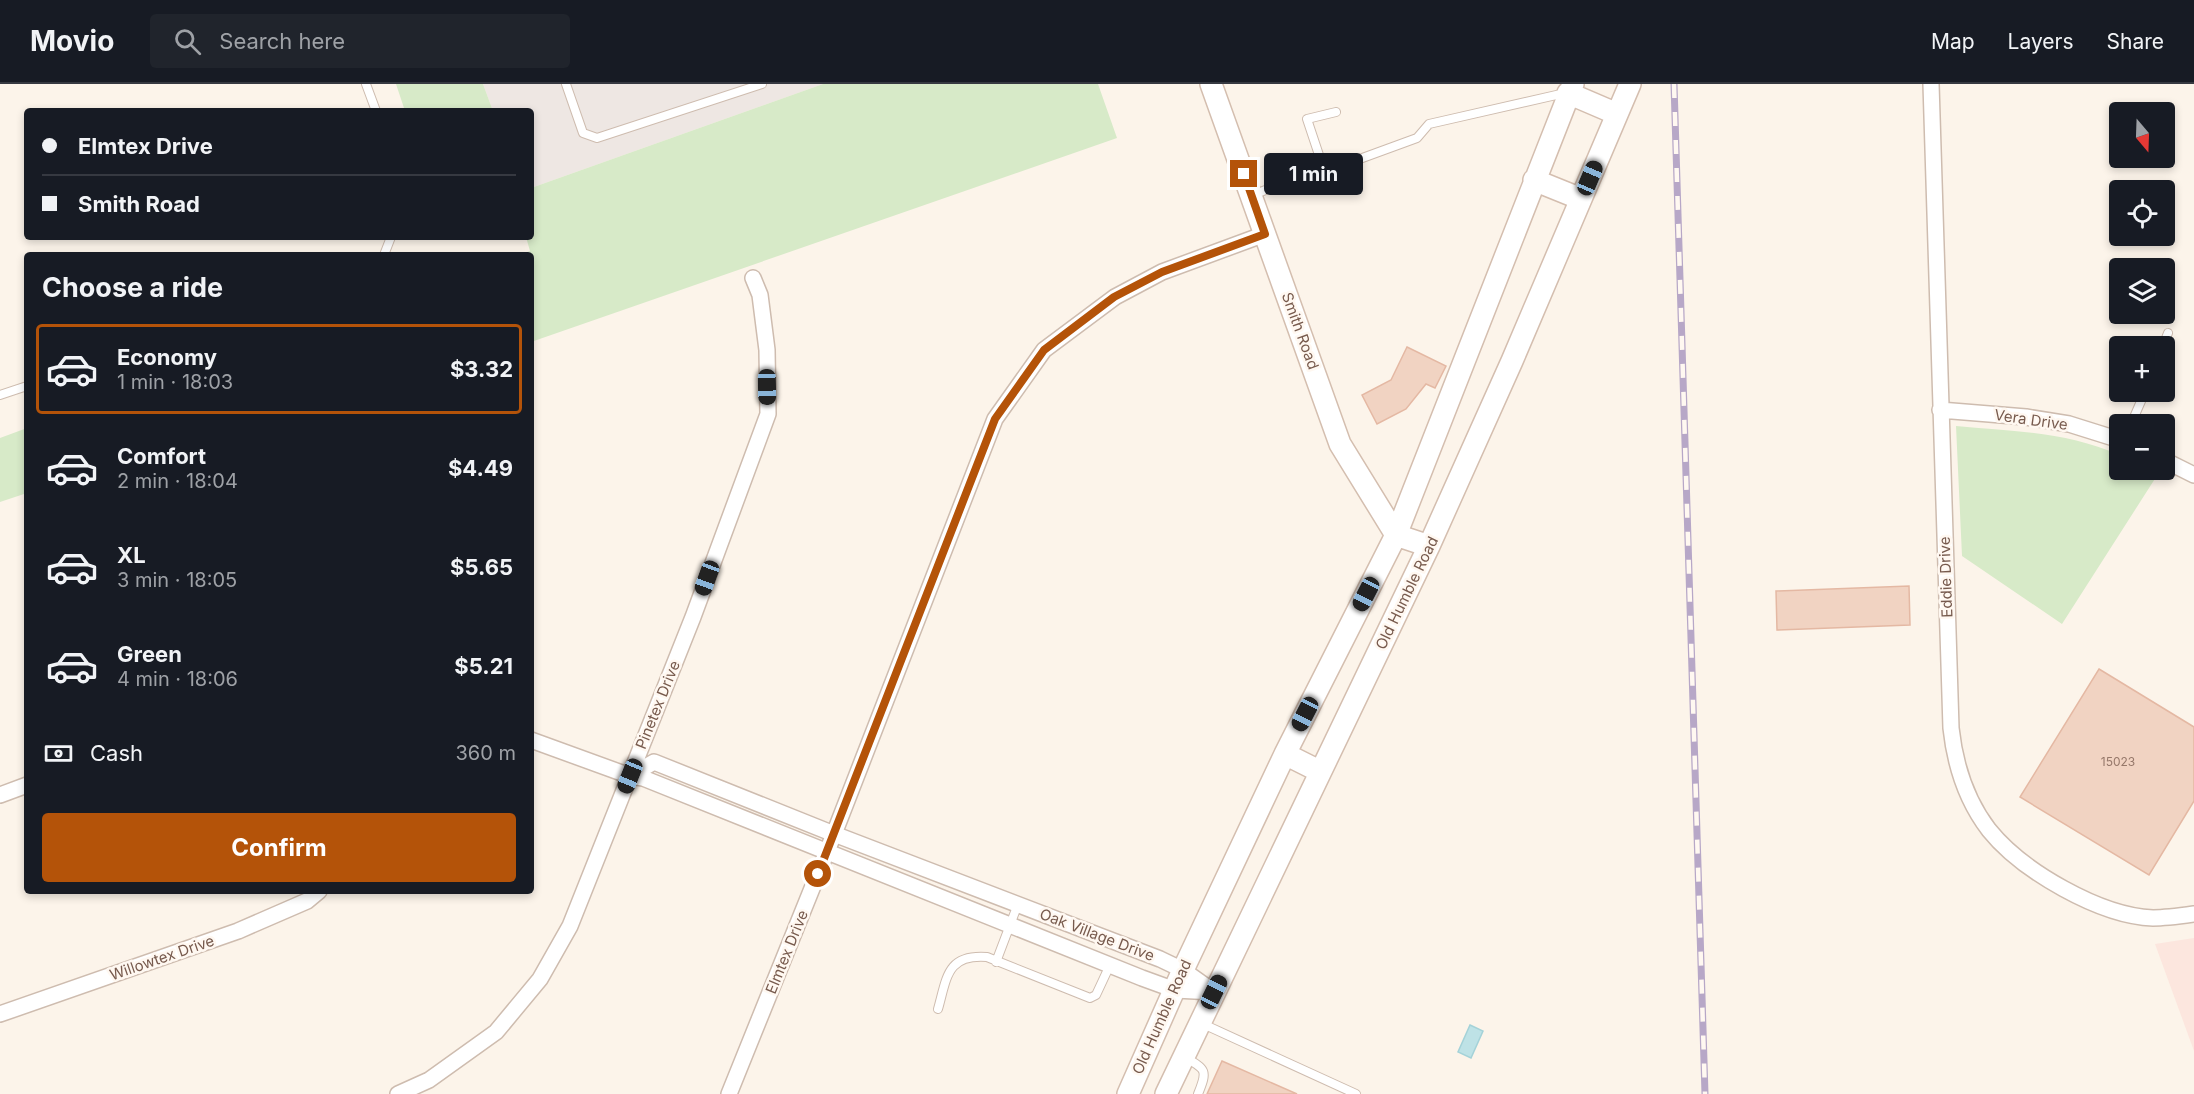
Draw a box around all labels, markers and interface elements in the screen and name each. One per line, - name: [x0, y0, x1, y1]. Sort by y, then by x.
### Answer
- search box: [150, 14, 570, 68]
- text: Movio: [30, 24, 114, 58]
- icon: search: [171, 25, 204, 58]
- text: Search here: [219, 28, 345, 54]
- text: Map: [1931, 29, 1975, 54]
- text: Layers: [2008, 29, 2074, 54]
- text: Share: [2107, 29, 2164, 54]
- north arrow: [2109, 102, 2175, 168]
- map controls: [2109, 102, 2175, 480]
- text: Elmtex Drive: [78, 133, 213, 159]
- callout: 1 min: [1265, 153, 1364, 195]
- car: [1575, 158, 1605, 198]
- route end: [1230, 160, 1257, 187]
- text: 1 min: [1289, 162, 1338, 186]
- button: locate: [2109, 180, 2175, 246]
- text: Smith Road: [78, 191, 200, 217]
- button: layers: [2109, 258, 2175, 324]
- text: Choose a ride: [42, 271, 223, 304]
- street label: Smith Road: [1278, 290, 1323, 372]
- button: +: [2109, 336, 2175, 402]
- icon: car: [45, 342, 99, 396]
- text: Economy: [117, 344, 217, 370]
- text: $3.32: [450, 356, 513, 382]
- car: [758, 369, 776, 405]
- text: 1 min · 18:03: [117, 370, 233, 394]
- street label: Vera Drive: [1993, 405, 2069, 434]
- button: −: [2109, 414, 2175, 480]
- icon: car: [45, 441, 99, 495]
- text: Comfort: [117, 443, 206, 469]
- text: $4.49: [448, 455, 513, 481]
- text: 2 min · 18:04: [117, 469, 238, 493]
- street label: Old Humble Road: [1371, 533, 1442, 653]
- street label: Eddie Drive: [1935, 536, 1956, 618]
- icon: car: [45, 540, 99, 594]
- text: XL: [117, 542, 146, 568]
- text: $5.65: [450, 554, 513, 580]
- car: [692, 558, 722, 598]
- text: 3 min · 18:05: [117, 568, 237, 592]
- car: [1350, 574, 1382, 614]
- icon: car: [45, 639, 99, 693]
- text: Green: [117, 641, 182, 667]
- text: $5.21: [454, 653, 513, 679]
- street label: Pinetex Drive: [631, 658, 684, 752]
- text: 4 min · 18:06: [117, 667, 238, 691]
- car: [1289, 694, 1321, 734]
- icon: cash: [42, 737, 75, 770]
- text: Cash: [90, 740, 143, 766]
- text: 360 m: [455, 741, 516, 765]
- house number: 15023: [2101, 754, 2135, 769]
- car: [615, 756, 645, 796]
- button: Confirm: [42, 813, 516, 882]
- route start: [804, 860, 831, 887]
- street label: Oak Village Drive: [1037, 904, 1157, 965]
- street label: Elmtex Drive: [761, 907, 812, 996]
- street label: Willowtex Drive: [107, 931, 217, 984]
- street label: Old Humble Road: [1128, 956, 1195, 1077]
- car: [1198, 972, 1230, 1012]

